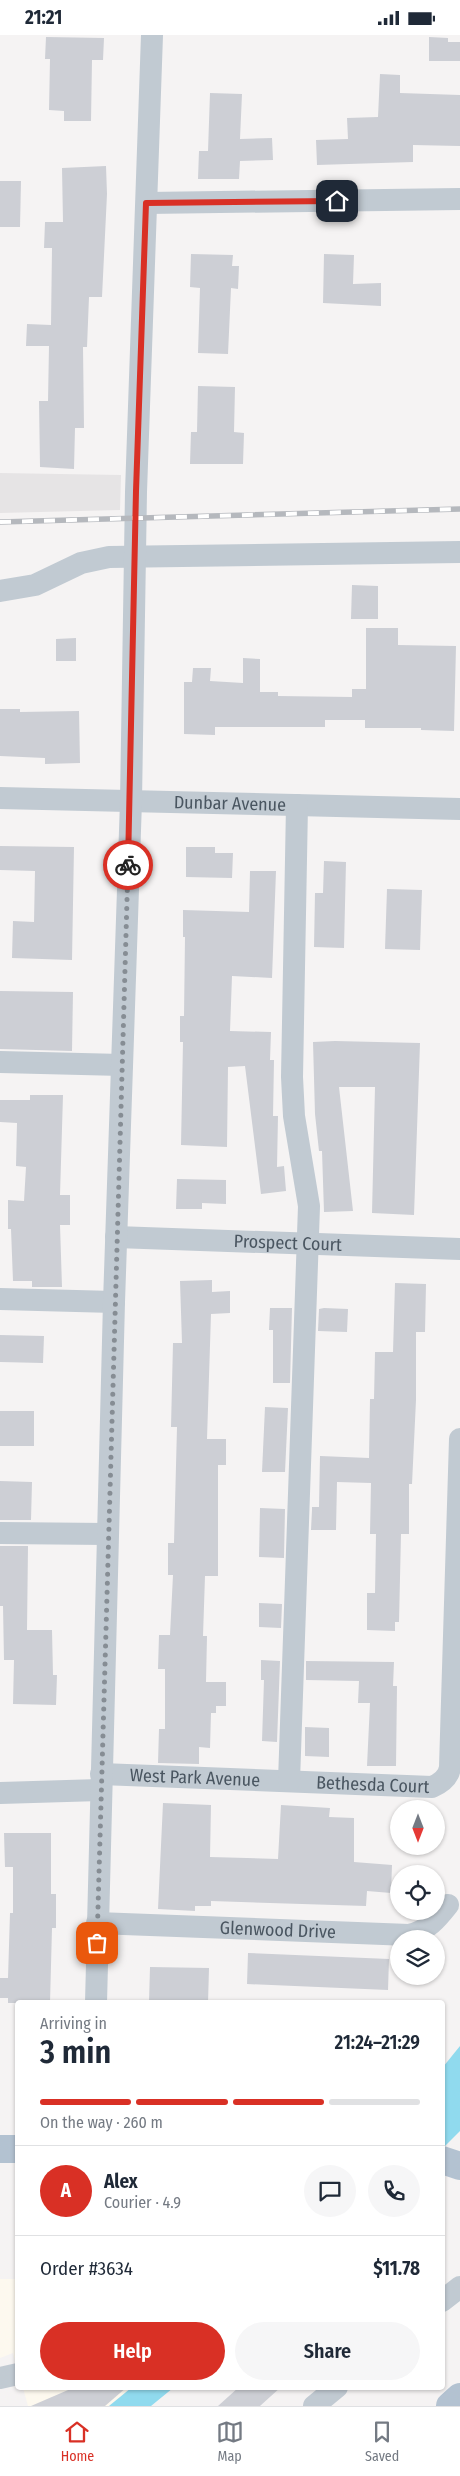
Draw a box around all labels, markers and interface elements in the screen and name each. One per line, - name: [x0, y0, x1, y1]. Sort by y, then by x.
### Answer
- text: 21:21: [25, 6, 62, 29]
- pin: [316, 180, 358, 222]
- icon: home: [323, 187, 351, 215]
- street label: Dunbar Avenue: [174, 791, 286, 816]
- courier: [103, 840, 153, 890]
- icon: bike: [114, 851, 142, 879]
- street label: Prospect Court: [233, 1230, 342, 1256]
- street label: West Park Avenue: [129, 1764, 261, 1791]
- street label: Bethesda Court: [316, 1771, 430, 1798]
- north arrow: [390, 1800, 445, 1855]
- map controls: [390, 1800, 445, 1985]
- button: locate: [390, 1865, 445, 1920]
- street label: Glenwood Drive: [219, 1917, 336, 1943]
- pin: [76, 1922, 118, 1964]
- icon: bag: [83, 1929, 111, 1957]
- button: layers: [390, 1930, 445, 1985]
- text: Arriving in: [40, 2014, 107, 2033]
- text: 21:24–21:29: [335, 2031, 420, 2054]
- text: 3 min: [40, 2033, 111, 2071]
- text: On the way · 260 m: [40, 2113, 163, 2132]
- button: chat: [304, 2165, 356, 2217]
- button: phone: [368, 2165, 420, 2217]
- text: Alex: [104, 2170, 138, 2193]
- text: A: [61, 2179, 71, 2202]
- text: Courier · 4.9: [104, 2193, 181, 2212]
- text: Order #3634: [40, 2257, 133, 2280]
- text: $11.78: [373, 2257, 420, 2280]
- button: Help: [40, 2322, 225, 2380]
- button: Share: [235, 2322, 420, 2380]
- tab: Home: [61, 2418, 94, 2465]
- tab: Map: [216, 2418, 244, 2465]
- tab: Saved: [365, 2418, 399, 2465]

